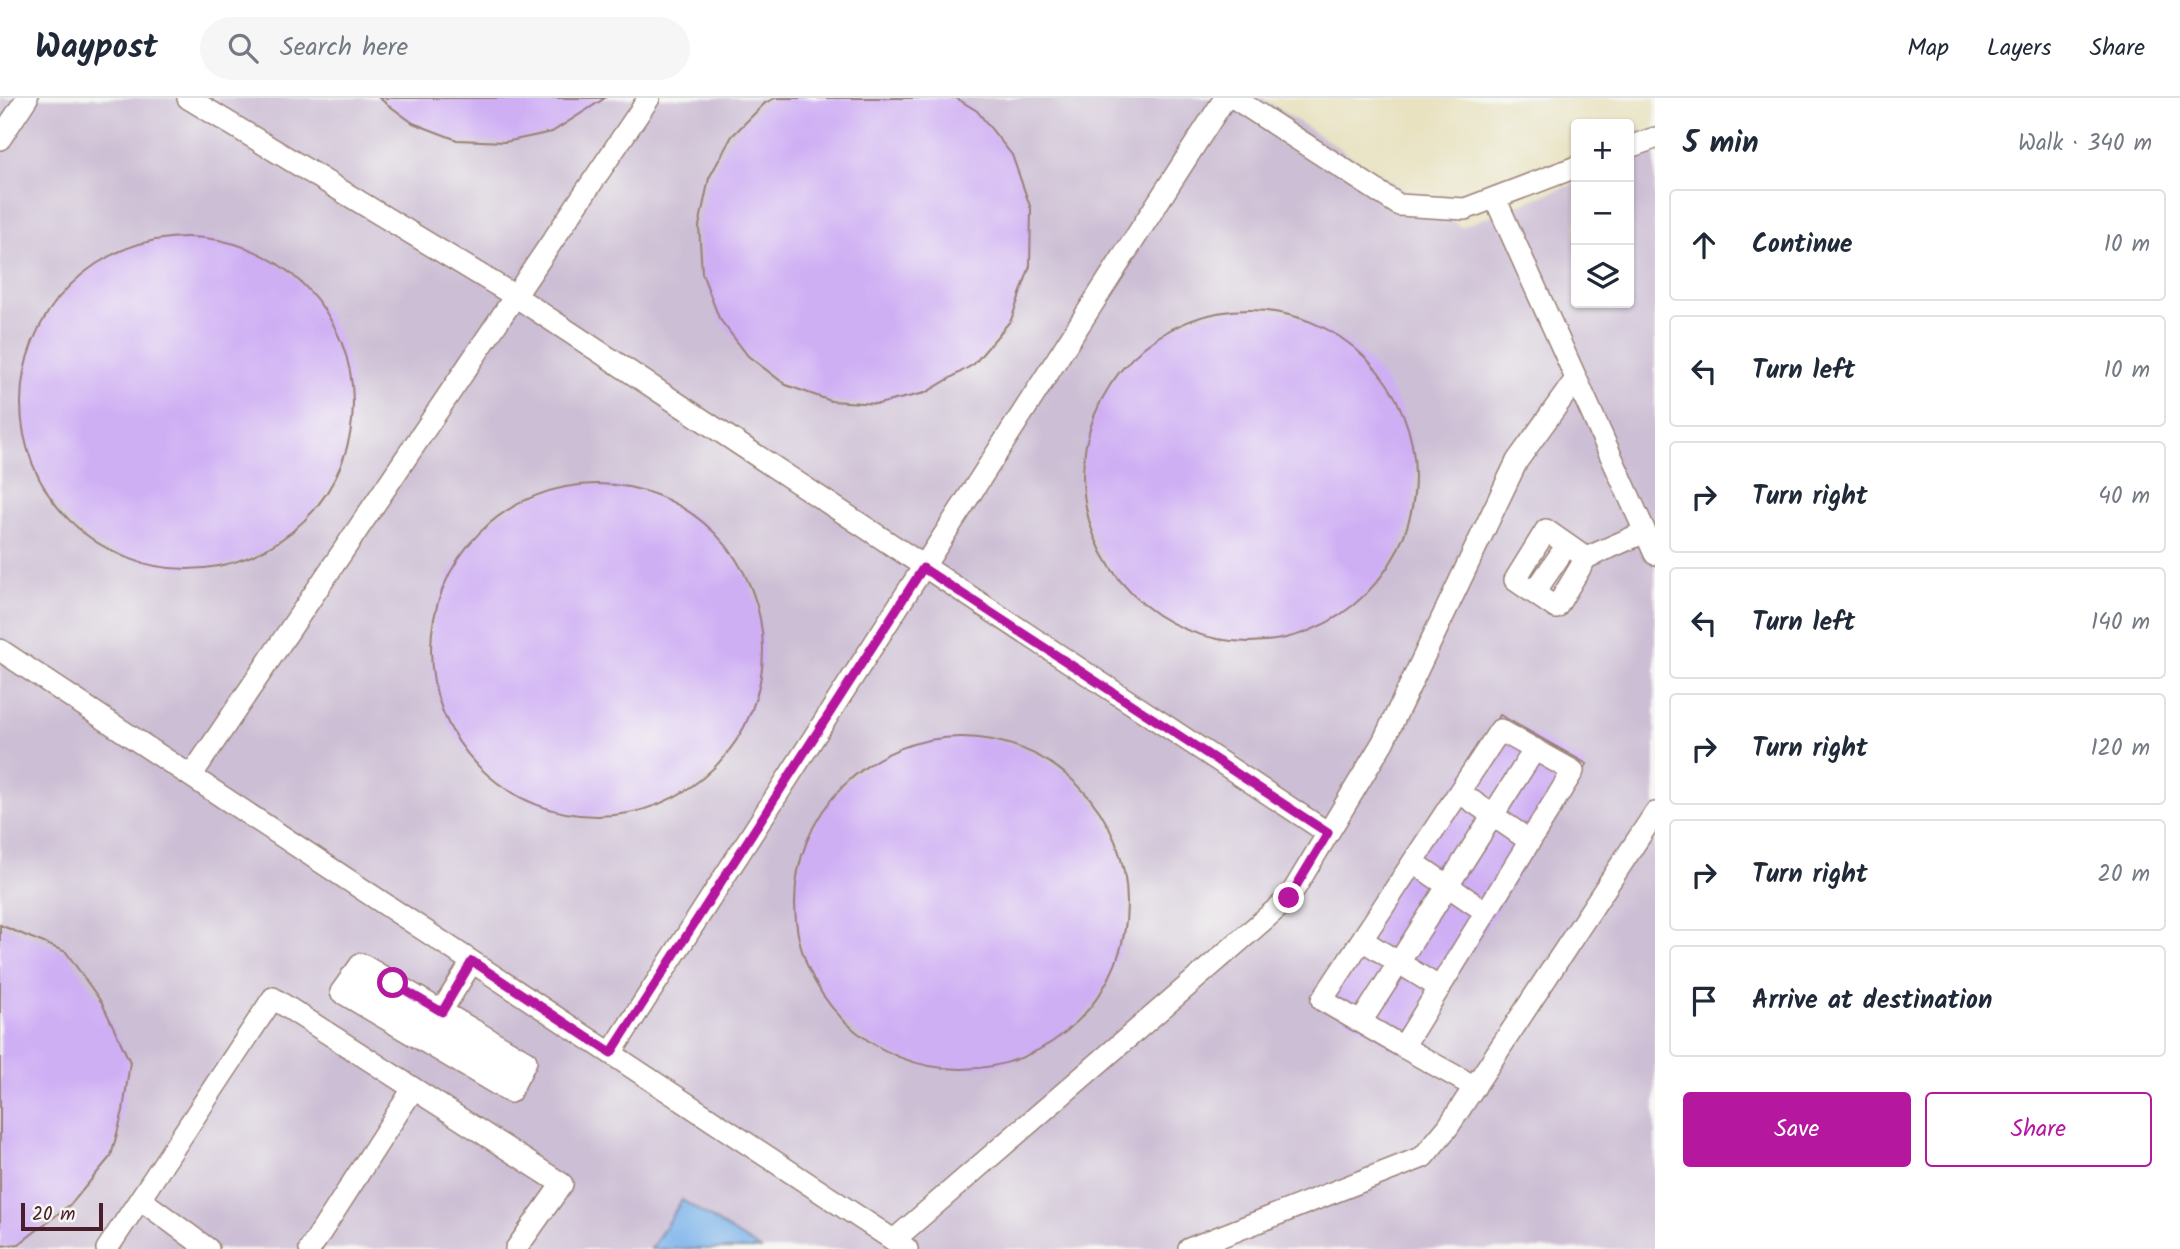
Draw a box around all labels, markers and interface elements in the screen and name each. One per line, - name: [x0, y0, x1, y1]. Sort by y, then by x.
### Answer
- search box: [200, 17, 690, 80]
- text: Waypost: [35, 22, 158, 75]
- text: Search here: [280, 27, 408, 69]
- icon: search: [224, 29, 262, 67]
- text: Map: [1907, 29, 1949, 68]
- text: Layers: [1987, 29, 2051, 68]
- text: Share: [2089, 29, 2145, 68]
- map controls: [1571, 119, 1634, 308]
- button: +: [1571, 119, 1634, 182]
- text: 5 min: [1683, 120, 1759, 168]
- text: Walk · 340 m: [2018, 126, 2152, 162]
- button: −: [1571, 182, 1634, 245]
- text: Continue: [1752, 224, 1853, 266]
- icon: ahead: [1685, 226, 1723, 264]
- text: 10 m: [2104, 227, 2150, 263]
- button: layers: [1571, 245, 1634, 308]
- text: Turn left: [1752, 350, 1855, 392]
- icon: left: [1685, 352, 1723, 390]
- text: 10 m: [2104, 353, 2150, 389]
- text: Turn right: [1752, 476, 1868, 518]
- icon: right: [1685, 478, 1723, 516]
- text: 40 m: [2098, 479, 2150, 515]
- text: Turn left: [1752, 602, 1855, 644]
- icon: left: [1685, 604, 1723, 642]
- text: 140 m: [2091, 605, 2150, 641]
- text: Turn right: [1752, 728, 1868, 770]
- icon: right: [1685, 730, 1723, 768]
- text: 120 m: [2090, 731, 2150, 767]
- text: Turn right: [1752, 854, 1868, 896]
- icon: right: [1685, 856, 1723, 894]
- text: 20 m: [2098, 857, 2150, 893]
- route end: [1273, 882, 1304, 913]
- route start: [377, 967, 408, 998]
- text: Arrive at destination: [1752, 980, 1992, 1022]
- icon: arrive: [1685, 982, 1723, 1020]
- button: Save: [1683, 1092, 1911, 1167]
- button: Share: [1925, 1092, 2152, 1167]
- scale bar: [21, 1200, 103, 1232]
- text: 20 m: [32, 1200, 75, 1230]

